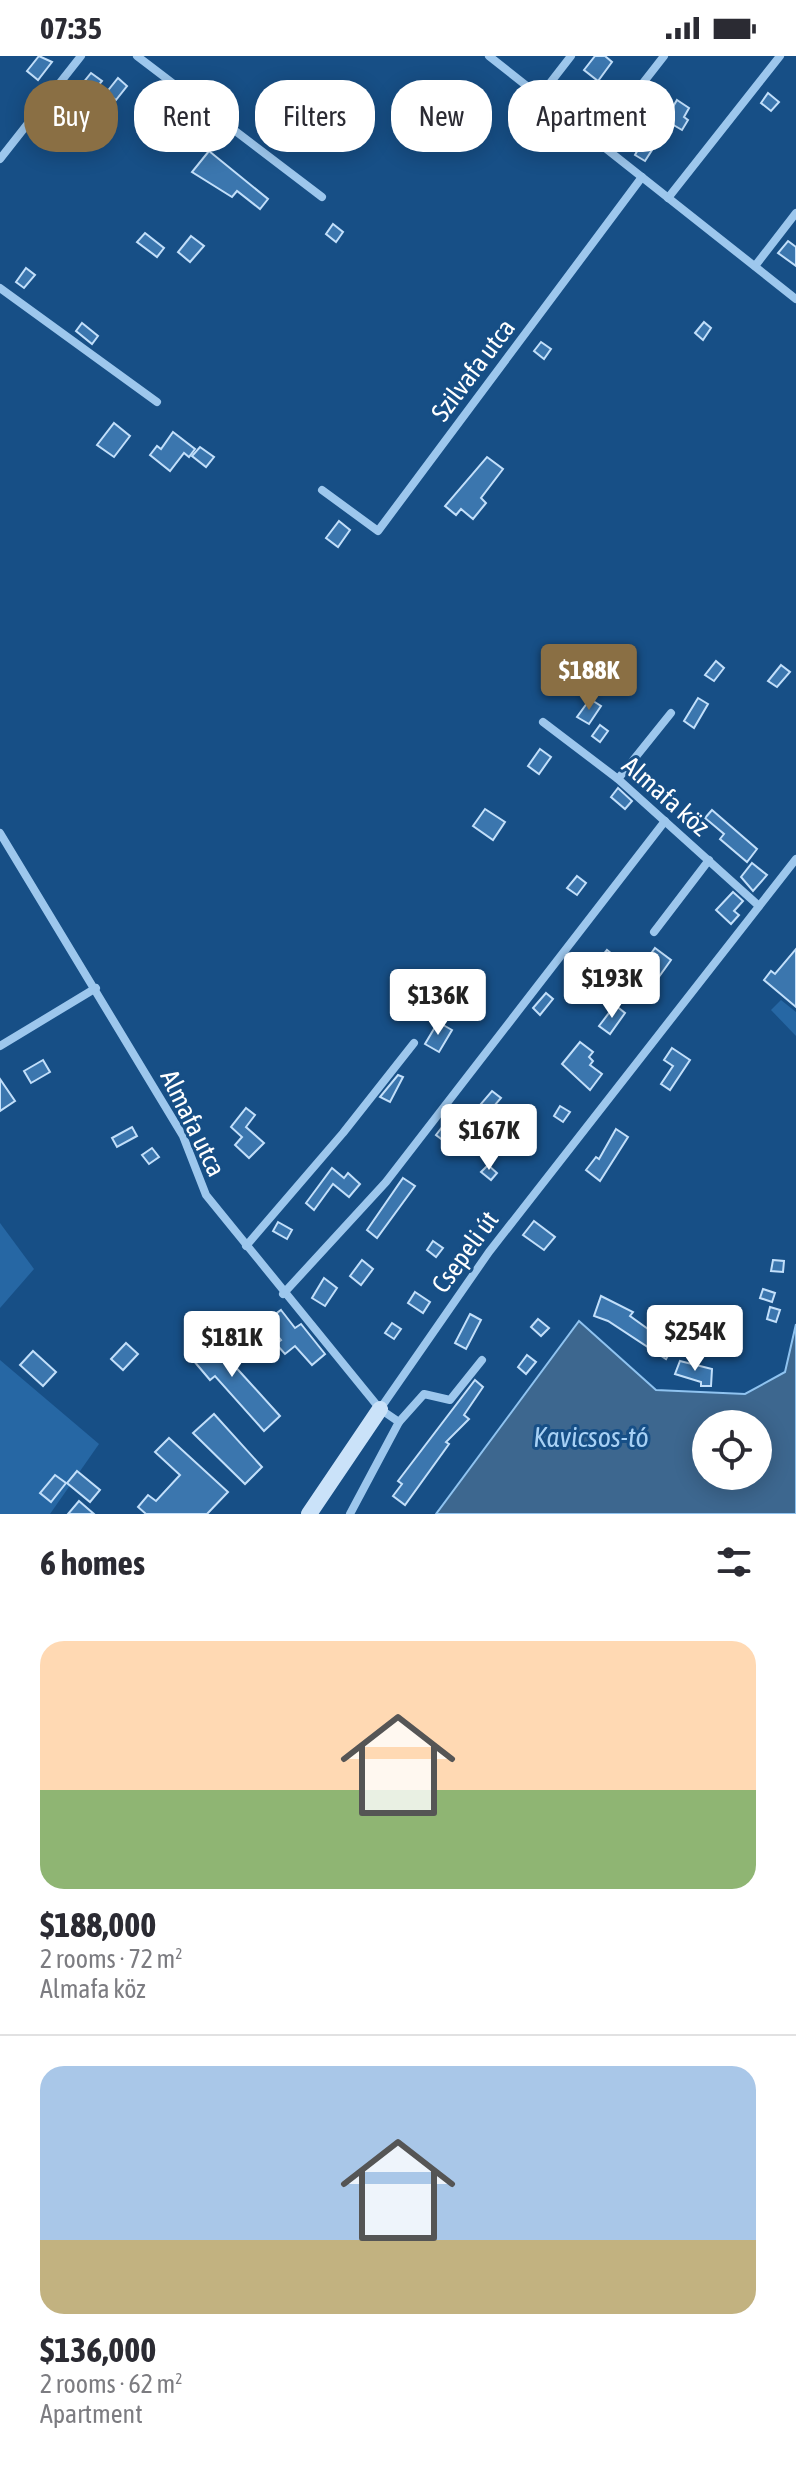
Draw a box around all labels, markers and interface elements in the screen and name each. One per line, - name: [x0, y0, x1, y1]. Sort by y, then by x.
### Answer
- text: 07:35: [40, 11, 102, 45]
- chip: Buy: [24, 80, 118, 152]
- chip: Rent: [134, 80, 239, 152]
- chip: Filters: [255, 80, 375, 152]
- chip: New: [391, 80, 492, 152]
- chip: Apartment: [508, 80, 675, 152]
- street label: Szilvafa utca: [425, 313, 521, 427]
- pin: $188K: [533, 644, 645, 712]
- text: $188K: [559, 655, 619, 685]
- street label: Almafa köz: [616, 750, 716, 842]
- pin: $193K: [556, 952, 668, 1020]
- text: $193K: [582, 963, 642, 993]
- pin: $136K: [382, 969, 494, 1037]
- text: $136K: [408, 980, 468, 1010]
- street label: Almafa utca: [154, 1065, 232, 1181]
- pin: $167K: [433, 1104, 545, 1172]
- text: $167K: [459, 1115, 519, 1145]
- street label: Csepeli út: [425, 1205, 505, 1299]
- pin: $254K: [639, 1305, 751, 1373]
- pin: $181K: [176, 1311, 288, 1379]
- text: $254K: [665, 1316, 725, 1346]
- text: $181K: [202, 1322, 262, 1352]
- map controls: [692, 1410, 772, 1490]
- button: locate: [692, 1410, 772, 1490]
- water label: Kavicsos-tó: [533, 1421, 649, 1453]
- icon: filters: [712, 1540, 756, 1584]
- text: 6 homes: [40, 1543, 145, 1582]
- icon: home: [326, 1693, 470, 1837]
- text: $188,000: [40, 1905, 156, 1944]
- text: 2 rooms · 72 m²: [40, 1944, 182, 1974]
- text: Almafa köz: [40, 1974, 146, 2004]
- icon: home: [326, 2118, 470, 2262]
- text: $136,000: [40, 2330, 156, 2369]
- text: 2 rooms · 62 m²: [40, 2369, 182, 2399]
- text: Apartment: [40, 2399, 143, 2429]

